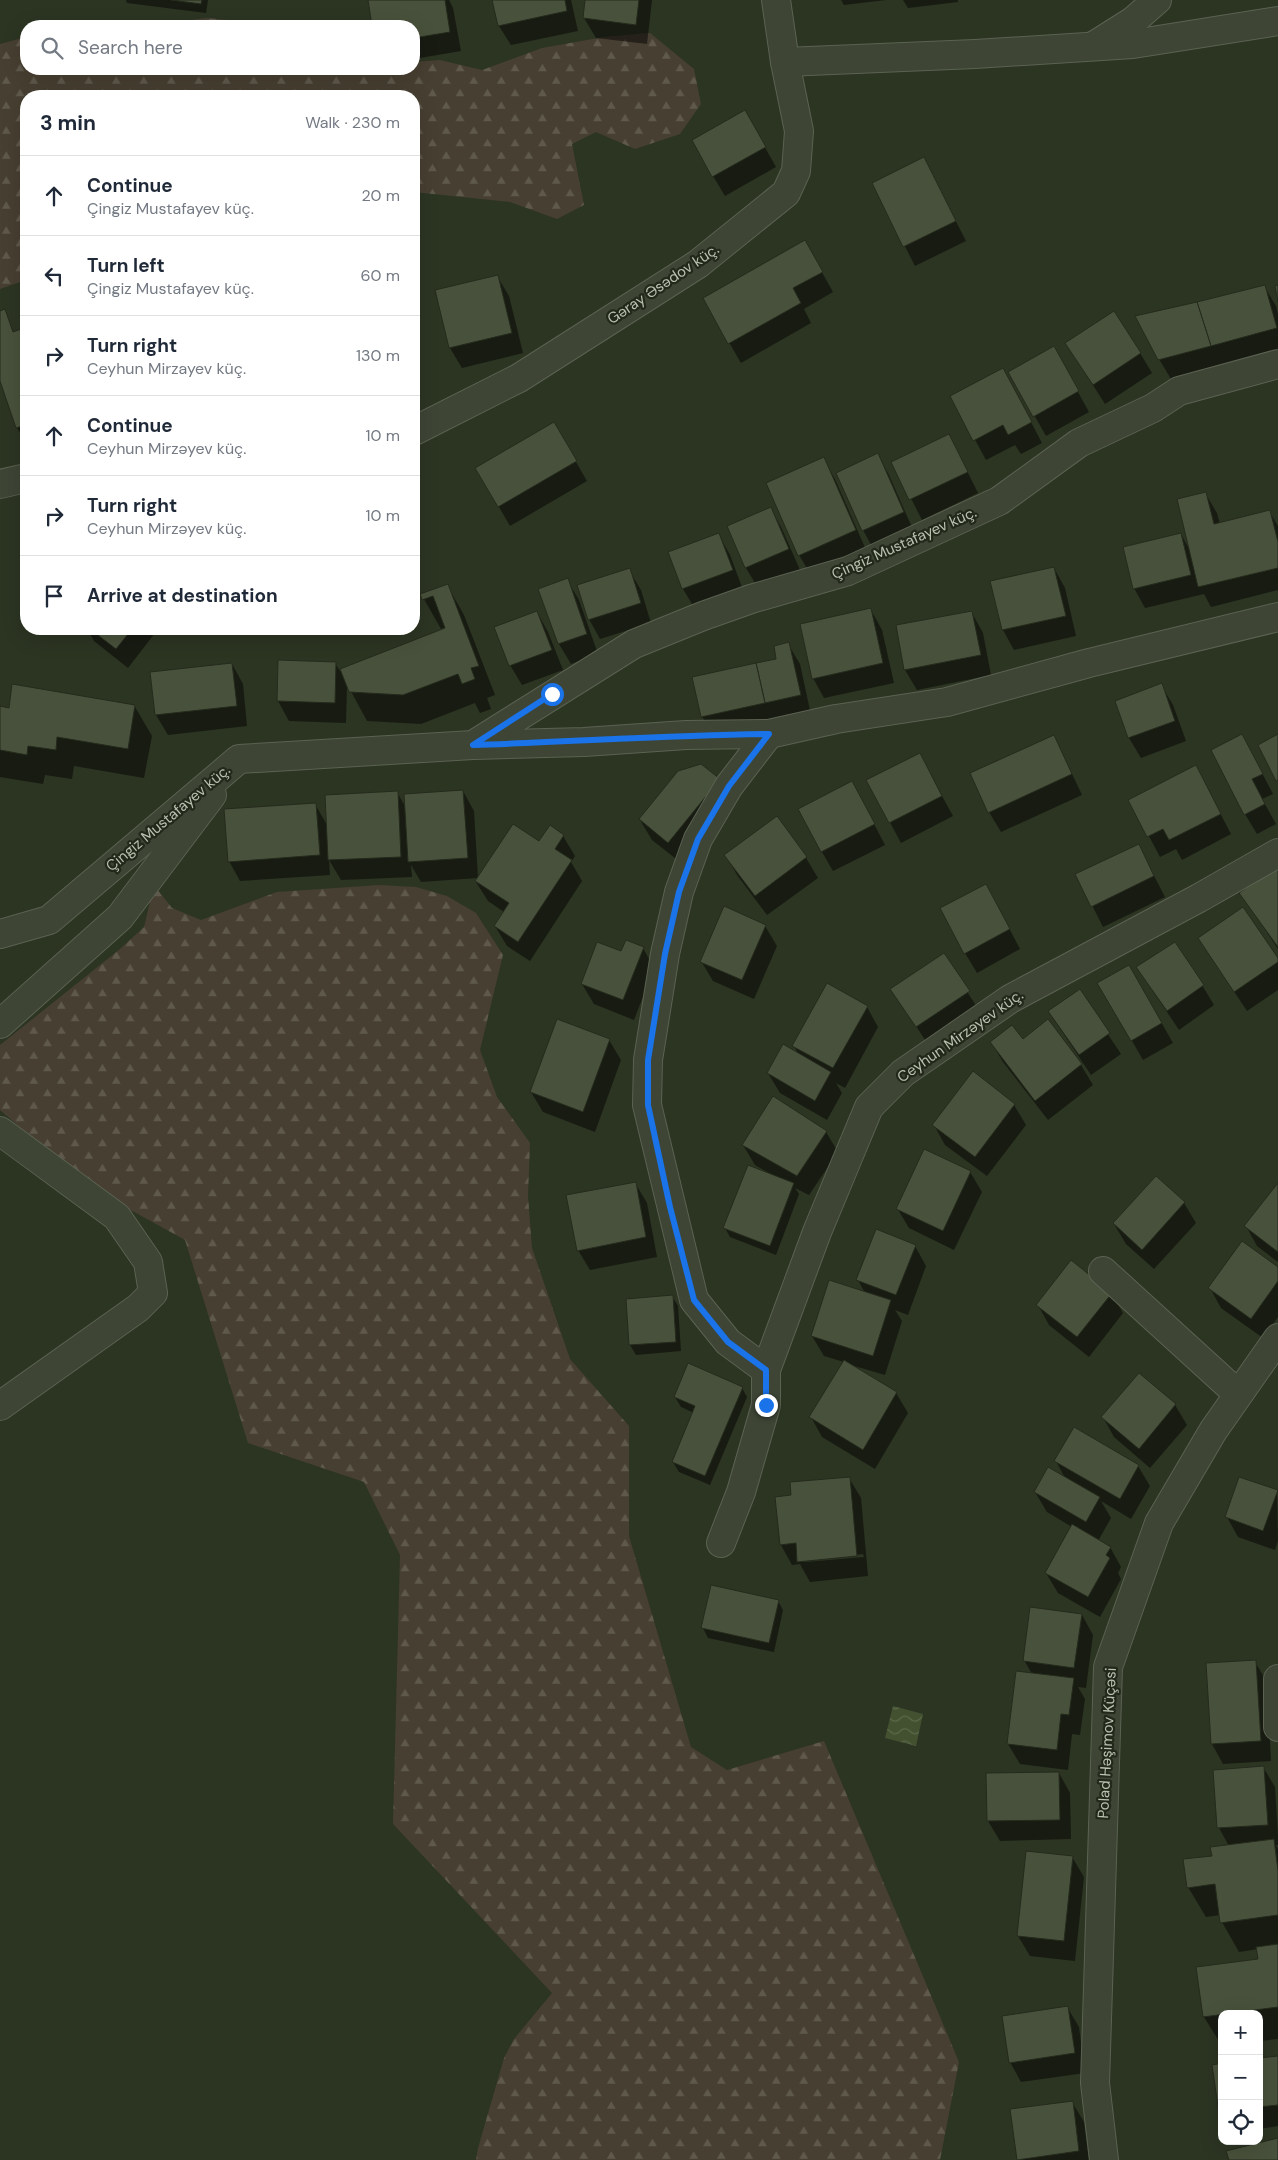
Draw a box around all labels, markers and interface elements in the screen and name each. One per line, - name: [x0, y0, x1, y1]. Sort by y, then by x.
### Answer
- search box: [20, 20, 420, 75]
- icon: search: [38, 34, 66, 62]
- text: Search here: [78, 35, 183, 60]
- text: 3 min: [40, 109, 96, 137]
- text: Walk · 230 m: [305, 112, 400, 133]
- text: Continue: [87, 173, 173, 198]
- icon: ahead: [40, 182, 68, 210]
- text: 20 m: [361, 185, 400, 206]
- text: Çingiz Mustafayev küç.: [87, 198, 254, 219]
- street label: Gəray Əsədov küç.: [603, 239, 723, 329]
- text: Turn left: [87, 253, 165, 278]
- icon: left: [40, 262, 68, 290]
- text: 60 m: [360, 265, 400, 286]
- text: Çingiz Mustafayev küç.: [87, 278, 254, 299]
- text: Turn right: [87, 333, 177, 358]
- icon: right: [40, 342, 68, 370]
- text: 130 m: [356, 345, 400, 366]
- text: Ceyhun Mirzayev küç.: [87, 358, 246, 379]
- text: Continue: [87, 413, 173, 438]
- icon: ahead: [40, 422, 68, 450]
- text: 10 m: [366, 425, 400, 446]
- text: Ceyhun Mirzəyev küç.: [87, 438, 246, 459]
- text: Turn right: [87, 493, 177, 518]
- icon: right: [40, 502, 68, 530]
- street label: Çingiz Mustafayev küç.: [828, 502, 980, 584]
- text: 10 m: [366, 505, 400, 526]
- text: Ceyhun Mirzəyev küç.: [87, 518, 246, 539]
- icon: arrive: [40, 582, 68, 610]
- text: Arrive at destination: [87, 583, 278, 608]
- route start: [541, 683, 564, 706]
- street label: Çingiz Mustafayev küç.: [102, 760, 234, 876]
- street label: Ceyhun Mirzəyev küç.: [893, 985, 1027, 1087]
- route end: [755, 1394, 778, 1417]
- street label: Polad Həşimov Küçəsi: [1093, 1667, 1121, 1819]
- map controls: [1218, 2010, 1263, 2145]
- button: +: [1218, 2010, 1263, 2055]
- button: −: [1218, 2055, 1263, 2100]
- button: locate: [1218, 2100, 1263, 2145]

